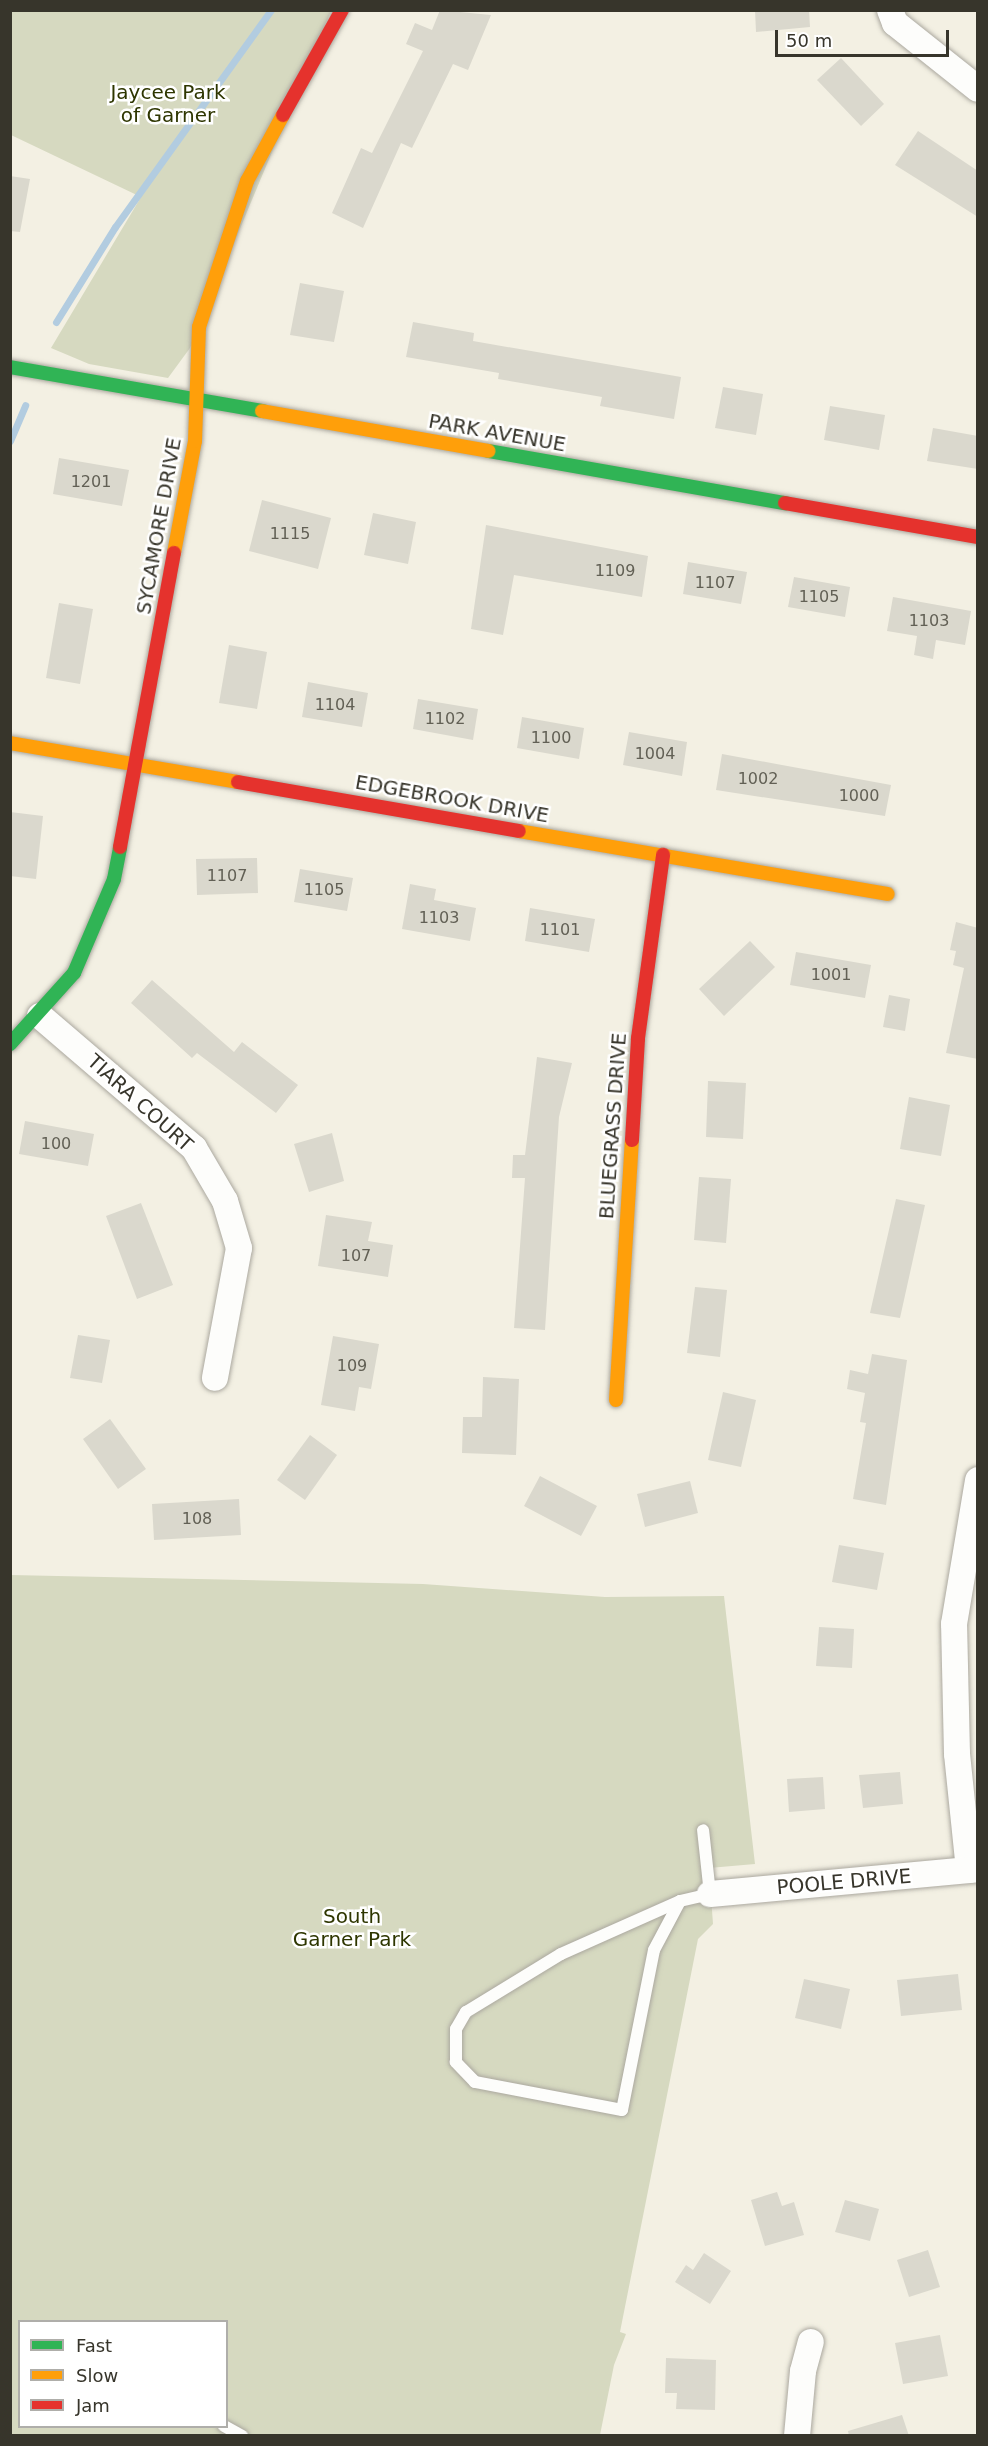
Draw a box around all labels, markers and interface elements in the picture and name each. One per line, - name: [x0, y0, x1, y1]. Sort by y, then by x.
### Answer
- scale bar: [778, 18, 952, 56]
- text: 50 m: [786, 30, 832, 51]
- park label: Jaycee Park of Garner: [110, 81, 226, 128]
- street label: PARK AVENUE: [427, 409, 567, 457]
- street label: SYCAMORE DRIVE: [132, 436, 186, 616]
- house number: 1201: [71, 472, 111, 492]
- house number: 1115: [270, 524, 310, 544]
- house number: 1109: [595, 561, 635, 581]
- house number: 1107: [695, 573, 735, 593]
- house number: 1105: [799, 587, 839, 607]
- house number: 1103: [909, 611, 949, 631]
- house number: 1104: [315, 695, 355, 715]
- house number: 1102: [425, 709, 465, 729]
- house number: 1100: [531, 728, 571, 748]
- house number: 1004: [635, 744, 675, 764]
- house number: 1002: [738, 769, 778, 789]
- street label: EDGEBROOK DRIVE: [353, 770, 551, 828]
- house number: 1000: [839, 786, 879, 806]
- house number: 1107: [207, 866, 247, 886]
- house number: 1105: [304, 880, 344, 900]
- house number: 1103: [419, 908, 459, 928]
- house number: 1101: [540, 920, 580, 940]
- house number: 1001: [811, 965, 851, 985]
- street label: BLUEGRASS DRIVE: [595, 1032, 631, 1220]
- street label: TIARA COURT: [82, 1049, 198, 1157]
- house number: 100: [41, 1134, 71, 1154]
- house number: 107: [341, 1246, 371, 1266]
- house number: 109: [337, 1356, 367, 1376]
- house number: 108: [182, 1509, 212, 1529]
- street label: POOLE DRIVE: [776, 1864, 912, 1900]
- park label: South Garner Park: [293, 1905, 411, 1952]
- legend: [18, 2320, 228, 2428]
- text: Fast: [76, 2335, 112, 2356]
- text: Slow: [76, 2365, 118, 2386]
- text: Jam: [76, 2395, 110, 2416]

